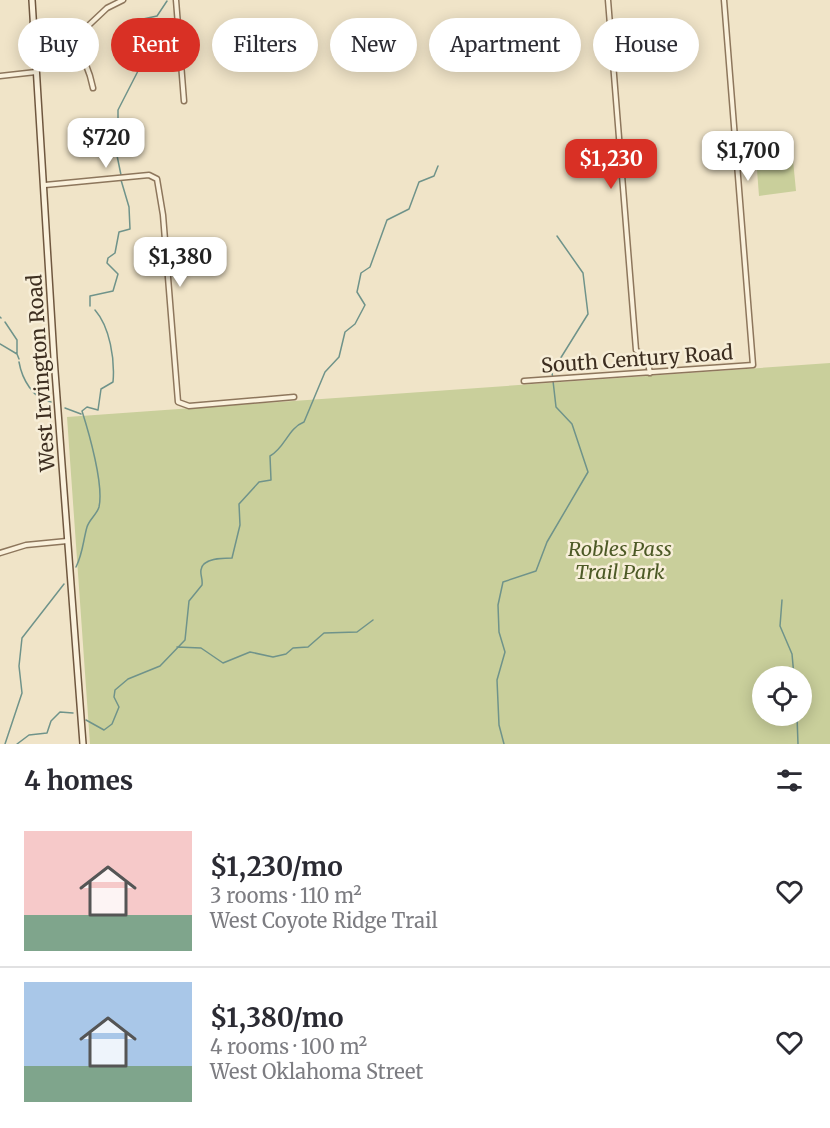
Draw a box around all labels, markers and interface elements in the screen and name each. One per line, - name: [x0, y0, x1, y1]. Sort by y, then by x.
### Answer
- chip: Buy: [18, 18, 99, 72]
- chip: Rent: [111, 18, 200, 72]
- chip: Filters: [212, 18, 318, 72]
- chip: New: [330, 18, 417, 72]
- chip: Apartment: [429, 18, 581, 72]
- chip: House: [593, 18, 699, 72]
- pin: $720: [70, 118, 142, 169]
- text: $720: [82, 125, 130, 150]
- pin: $1,700: [699, 131, 797, 182]
- text: $1,700: [716, 138, 780, 163]
- pin: $1,230: [562, 139, 660, 190]
- text: $1,230: [579, 146, 643, 171]
- pin: $1,380: [131, 237, 229, 288]
- text: $1,380: [148, 244, 212, 269]
- street label: West Irvington Road: [21, 274, 60, 473]
- street label: South Century Road: [540, 339, 734, 378]
- park label: Robles Pass Trail Park: [568, 536, 672, 584]
- map controls: [752, 666, 812, 726]
- button: locate: [752, 666, 812, 726]
- text: 4 homes: [24, 764, 133, 797]
- icon: filters: [773, 764, 806, 797]
- text: $1,230/mo: [210, 850, 343, 883]
- icon: home: [72, 855, 144, 927]
- icon: heart: [773, 875, 806, 908]
- text: 3 rooms · 110 m²: [210, 883, 362, 908]
- text: West Coyote Ridge Trail: [210, 908, 438, 933]
- text: $1,380/mo: [210, 1001, 344, 1034]
- icon: home: [72, 1006, 144, 1078]
- icon: heart: [773, 1026, 806, 1059]
- text: 4 rooms · 100 m²: [210, 1034, 367, 1059]
- text: West Oklahoma Street: [210, 1059, 423, 1084]

